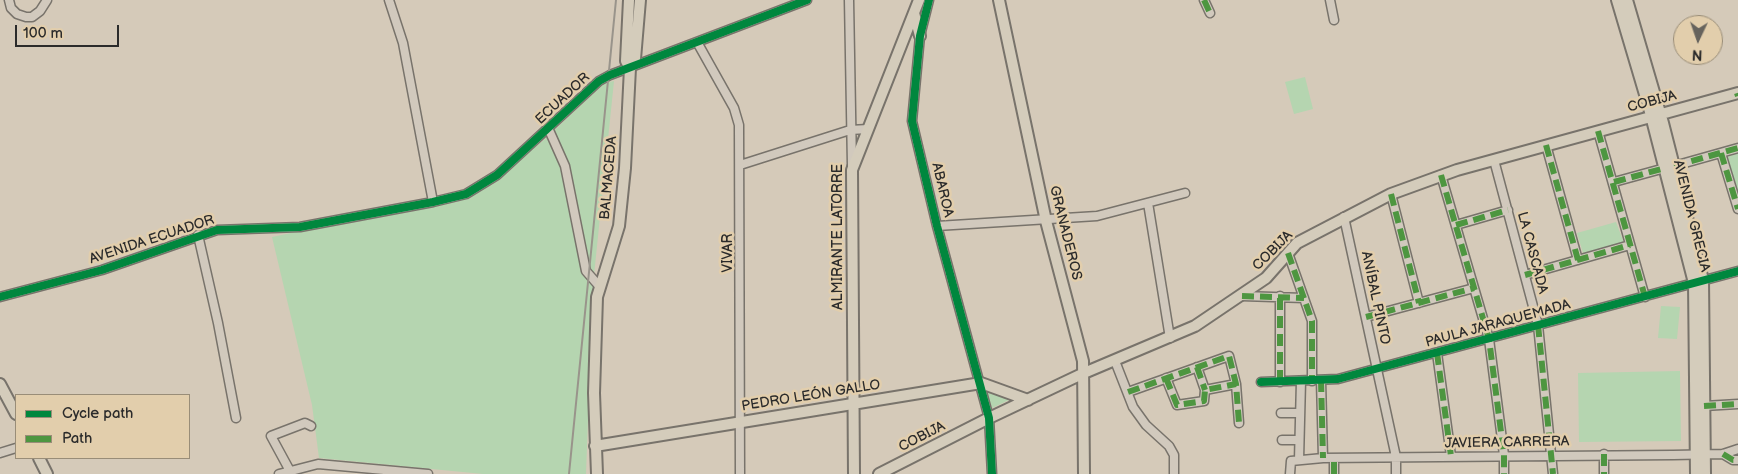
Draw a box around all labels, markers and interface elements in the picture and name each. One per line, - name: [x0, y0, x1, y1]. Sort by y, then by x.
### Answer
- scale bar: [18, 15, 121, 47]
- north arrow: [1673, 15, 1723, 65]
- text: 100 m: [23, 24, 63, 43]
- text: N: [1692, 46, 1703, 63]
- street label: ECUADOR: [532, 70, 594, 128]
- street label: COBIJA: [1626, 87, 1678, 117]
- street label: BALMACEDA: [597, 135, 621, 221]
- street label: AVENIDA GRECIA: [1669, 158, 1713, 274]
- street label: ABAROA: [928, 161, 956, 219]
- street label: ALMIRANTE LATORRE: [830, 164, 846, 310]
- street label: GRANADEROS: [1045, 184, 1085, 282]
- street label: LA CASCADA: [1513, 210, 1551, 296]
- street label: AVENIDA ECUADOR: [87, 212, 217, 268]
- street label: COBIJA: [1249, 227, 1297, 275]
- street label: VIVAR: [720, 233, 736, 273]
- street label: ANÍBAL PINTO: [1357, 250, 1393, 346]
- street label: PAULA JARAQUEMADA: [1424, 297, 1572, 351]
- street label: PEDRO LEÓN GALLO: [740, 377, 882, 415]
- legend: [15, 394, 190, 459]
- text: Cycle path: [62, 404, 133, 423]
- street label: COBIJA: [896, 418, 948, 456]
- text: Path: [62, 429, 92, 448]
- street label: JAVIERA CARRERA: [1445, 434, 1569, 452]

